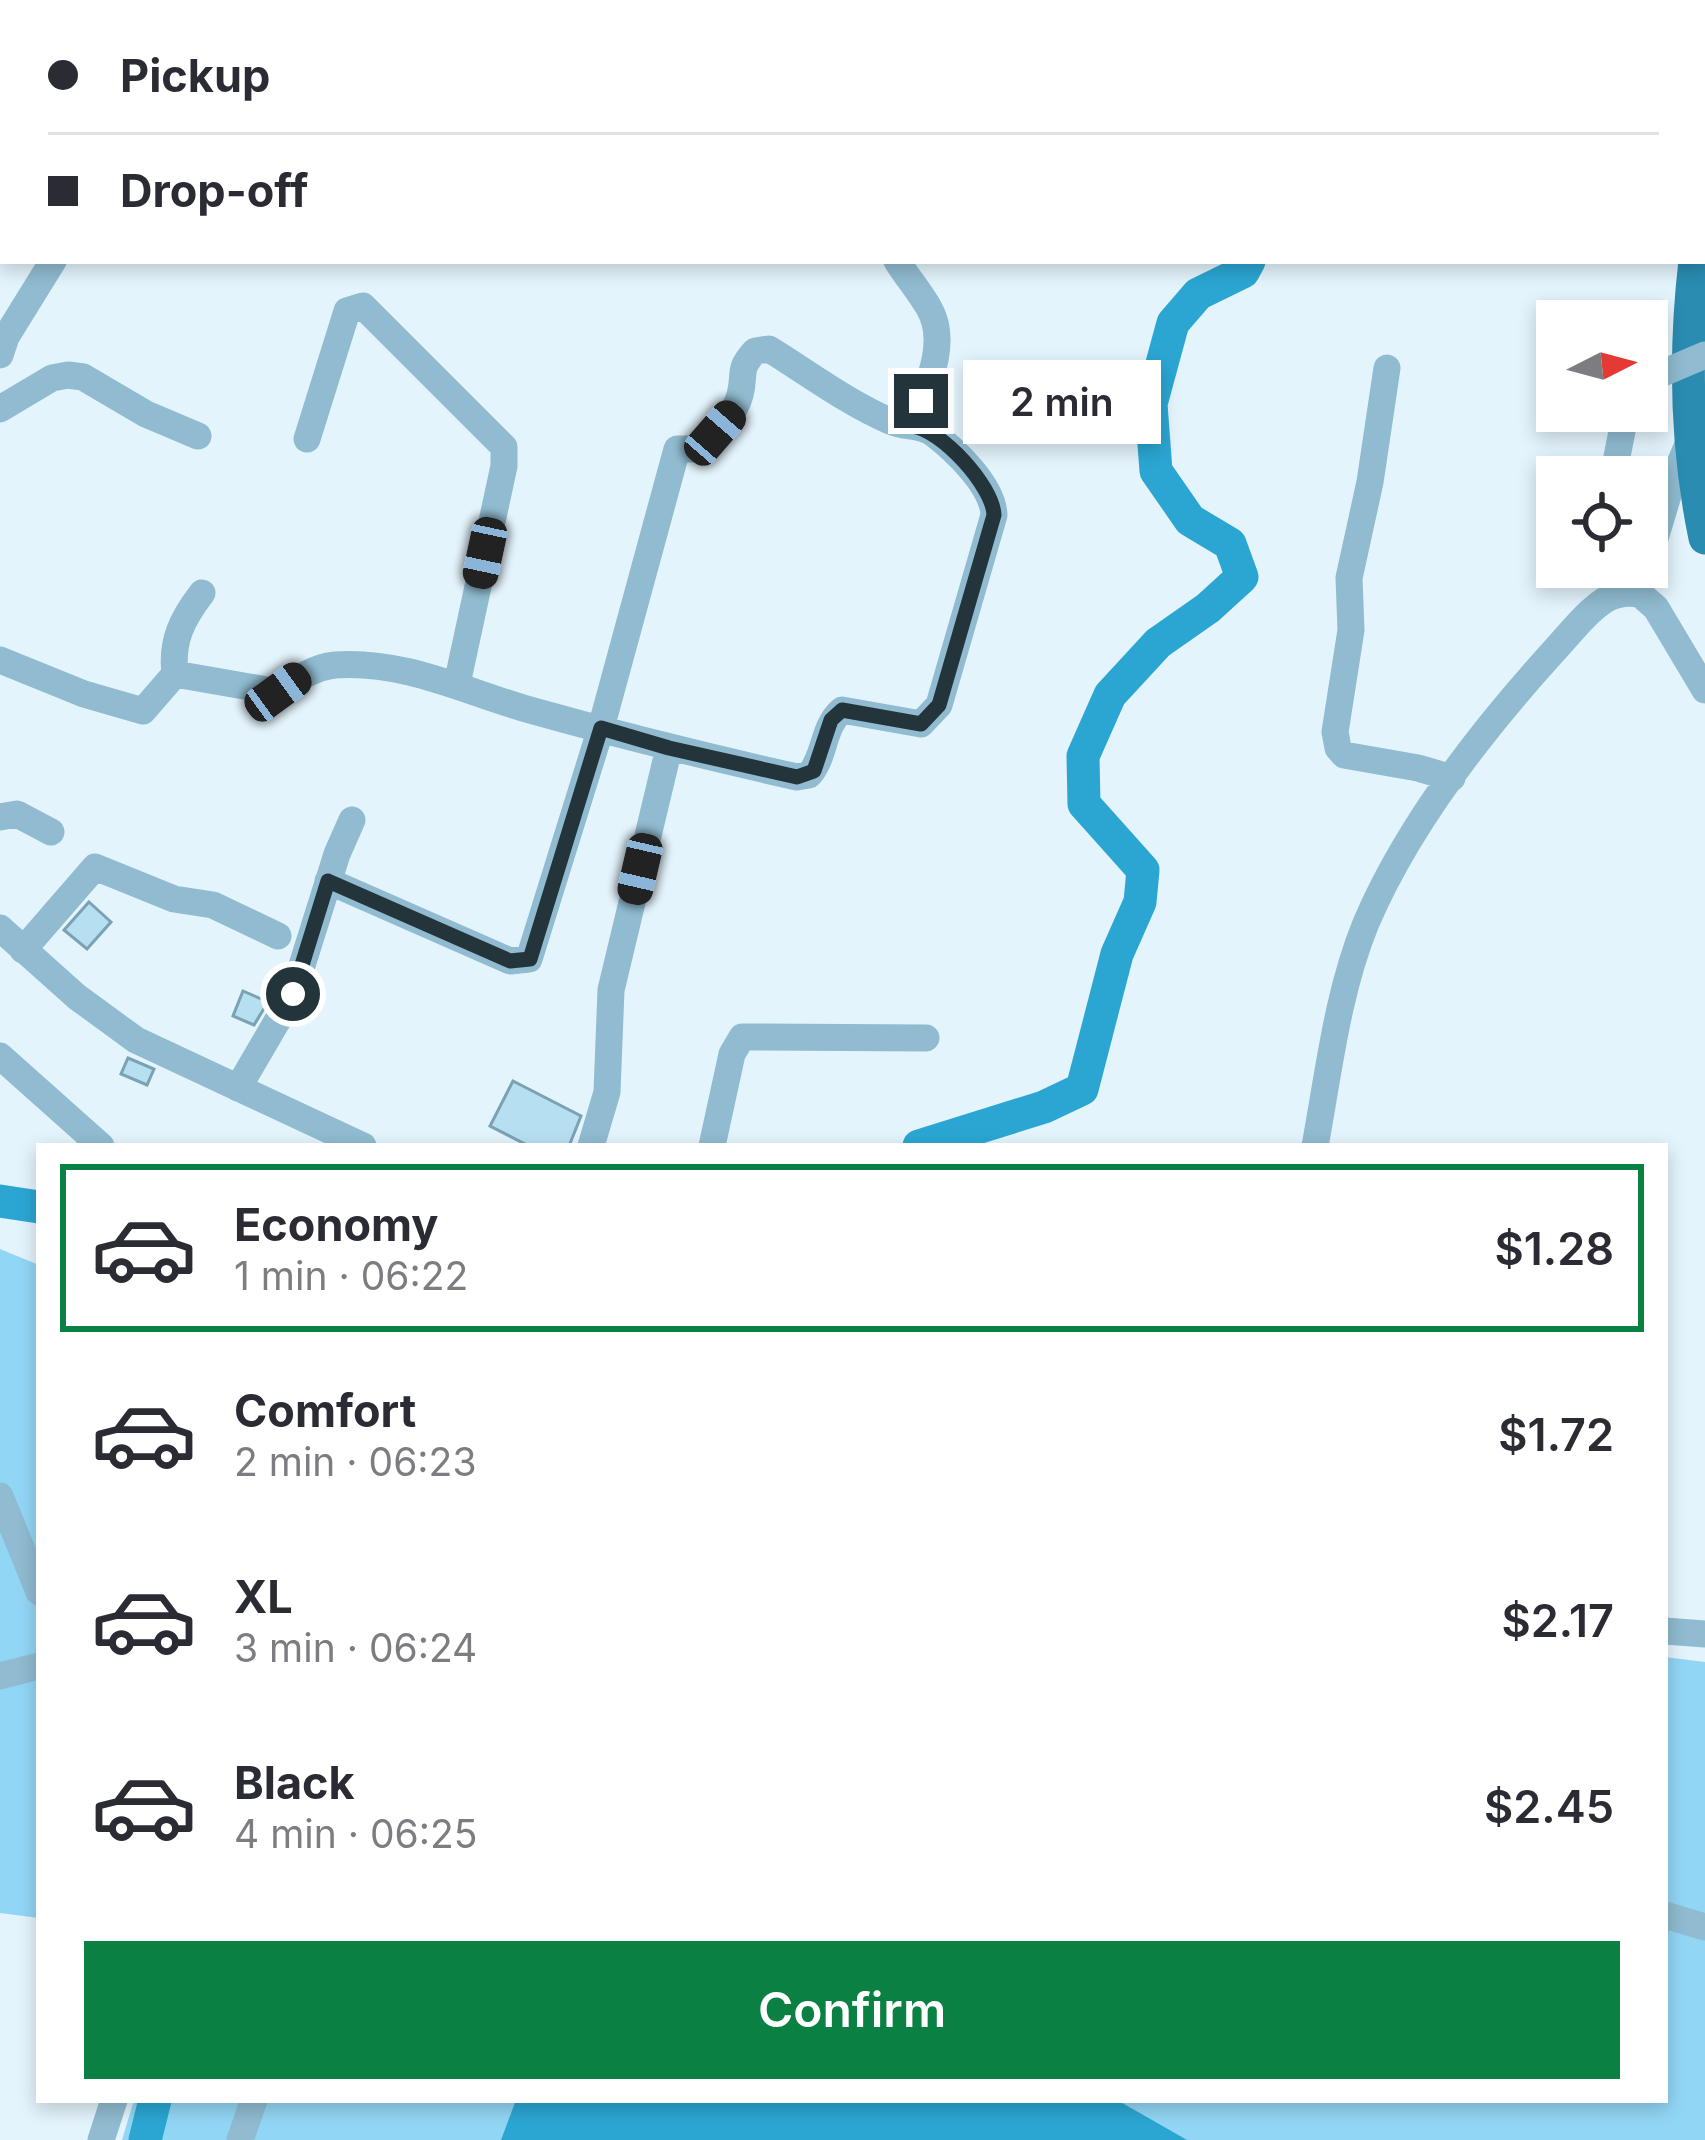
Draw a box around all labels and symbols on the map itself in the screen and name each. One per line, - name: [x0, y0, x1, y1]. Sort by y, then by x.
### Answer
- north arrow: [1536, 300, 1668, 432]
- callout: 2 min: [963, 359, 1161, 443]
- route end: [894, 374, 948, 428]
- car: [678, 394, 752, 472]
- car: [460, 514, 510, 592]
- car: [238, 656, 318, 728]
- car: [614, 830, 666, 908]
- route start: [266, 967, 320, 1021]

